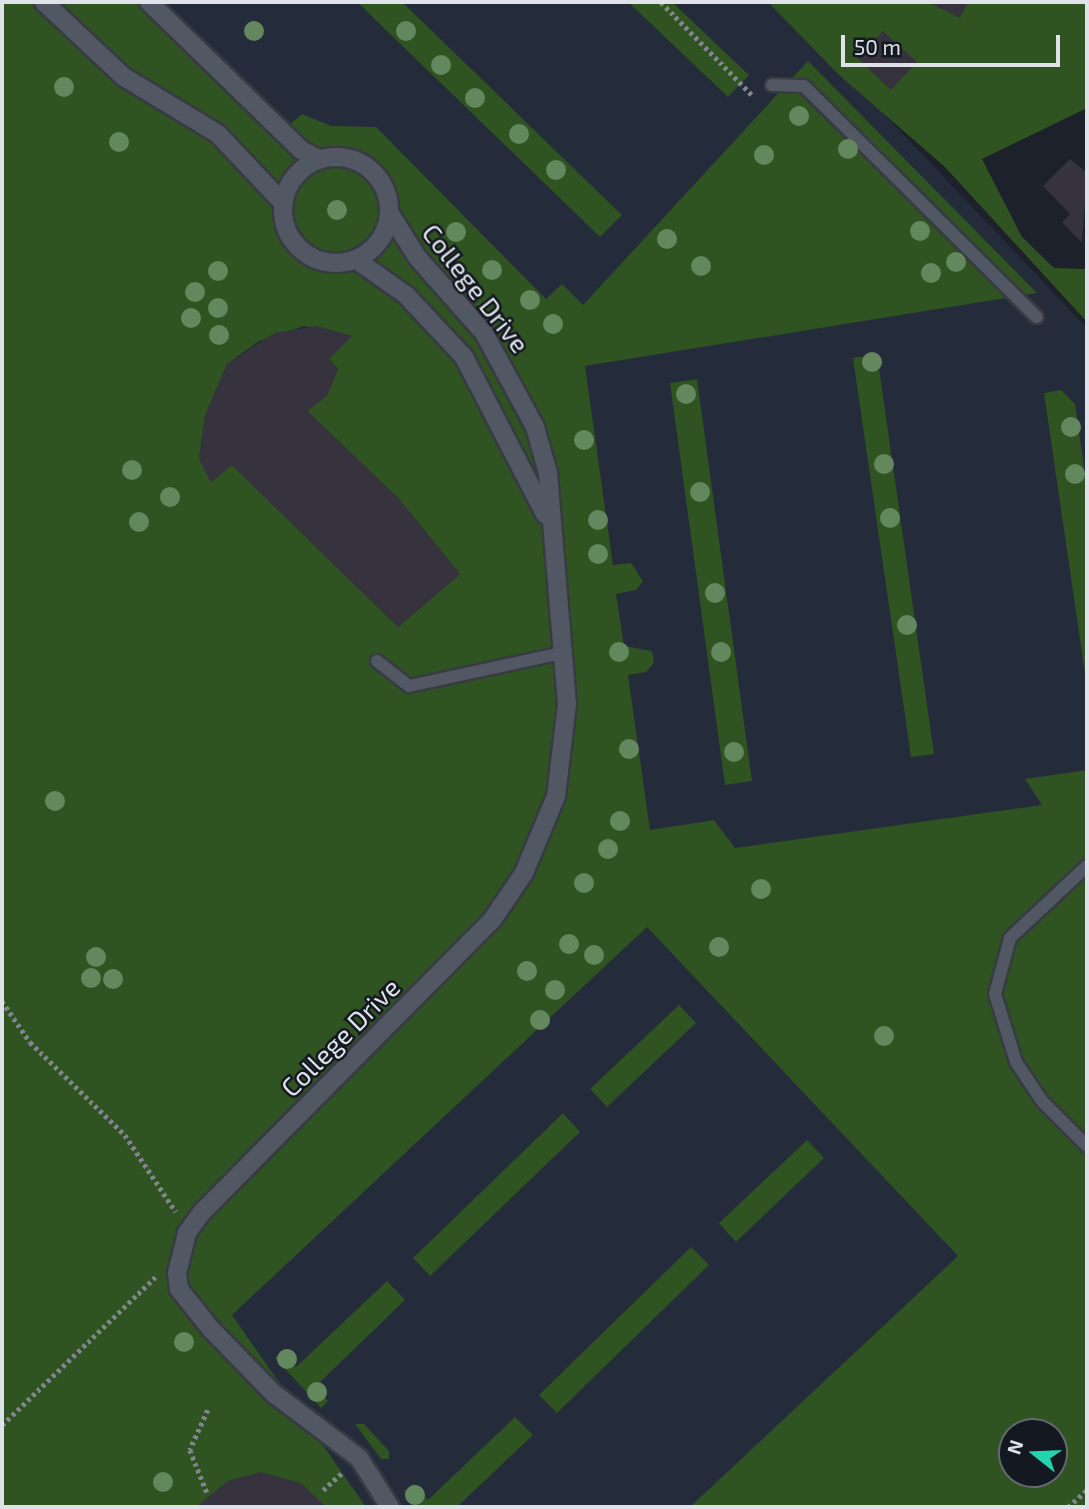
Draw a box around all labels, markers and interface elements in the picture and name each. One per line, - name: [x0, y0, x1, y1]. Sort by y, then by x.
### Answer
- scale bar: [844, 21, 1063, 65]
- text: 50 m: [854, 34, 901, 59]
- street label: College Drive: [416, 217, 536, 359]
- street label: College Drive: [274, 971, 406, 1103]
- north arrow: [998, 1418, 1068, 1488]
- text: N: [1001, 1437, 1028, 1457]

